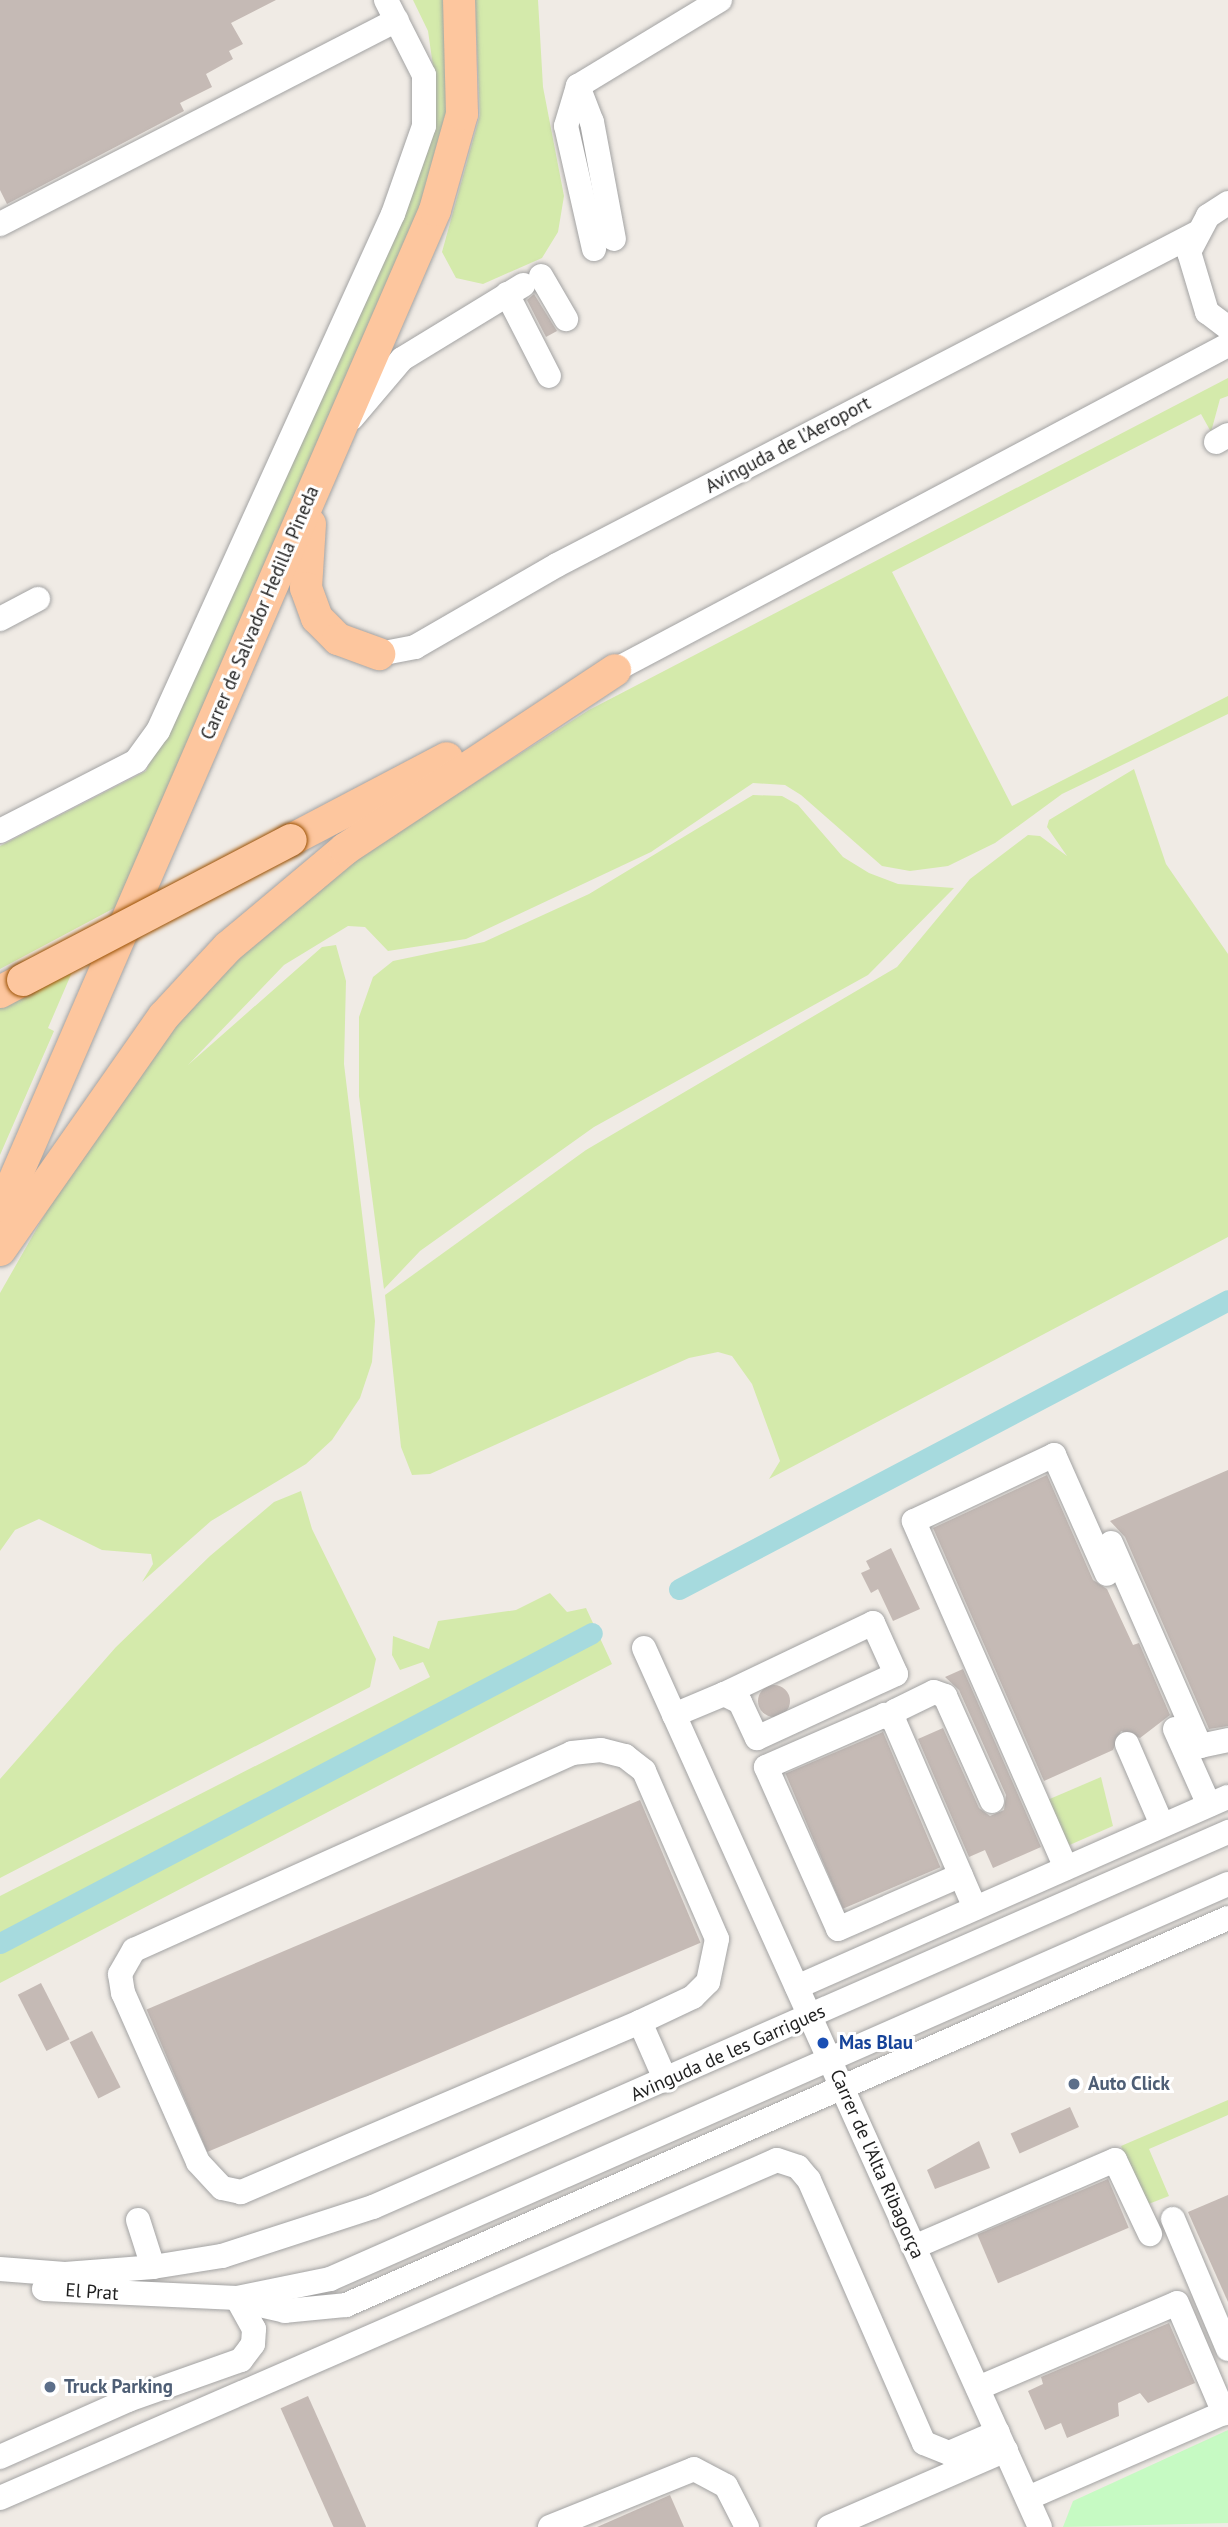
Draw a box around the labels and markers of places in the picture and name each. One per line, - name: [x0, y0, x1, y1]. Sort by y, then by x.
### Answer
- place label: Mas Blau: [839, 2032, 913, 2054]
- marker: Mas Blau: [813, 2033, 833, 2053]
- place label: Auto Click: [1088, 2073, 1170, 2095]
- marker: Auto Click: [1066, 2076, 1082, 2092]
- place label: Truck Parking: [64, 2376, 173, 2398]
- marker: Truck Parking: [42, 2379, 58, 2395]

